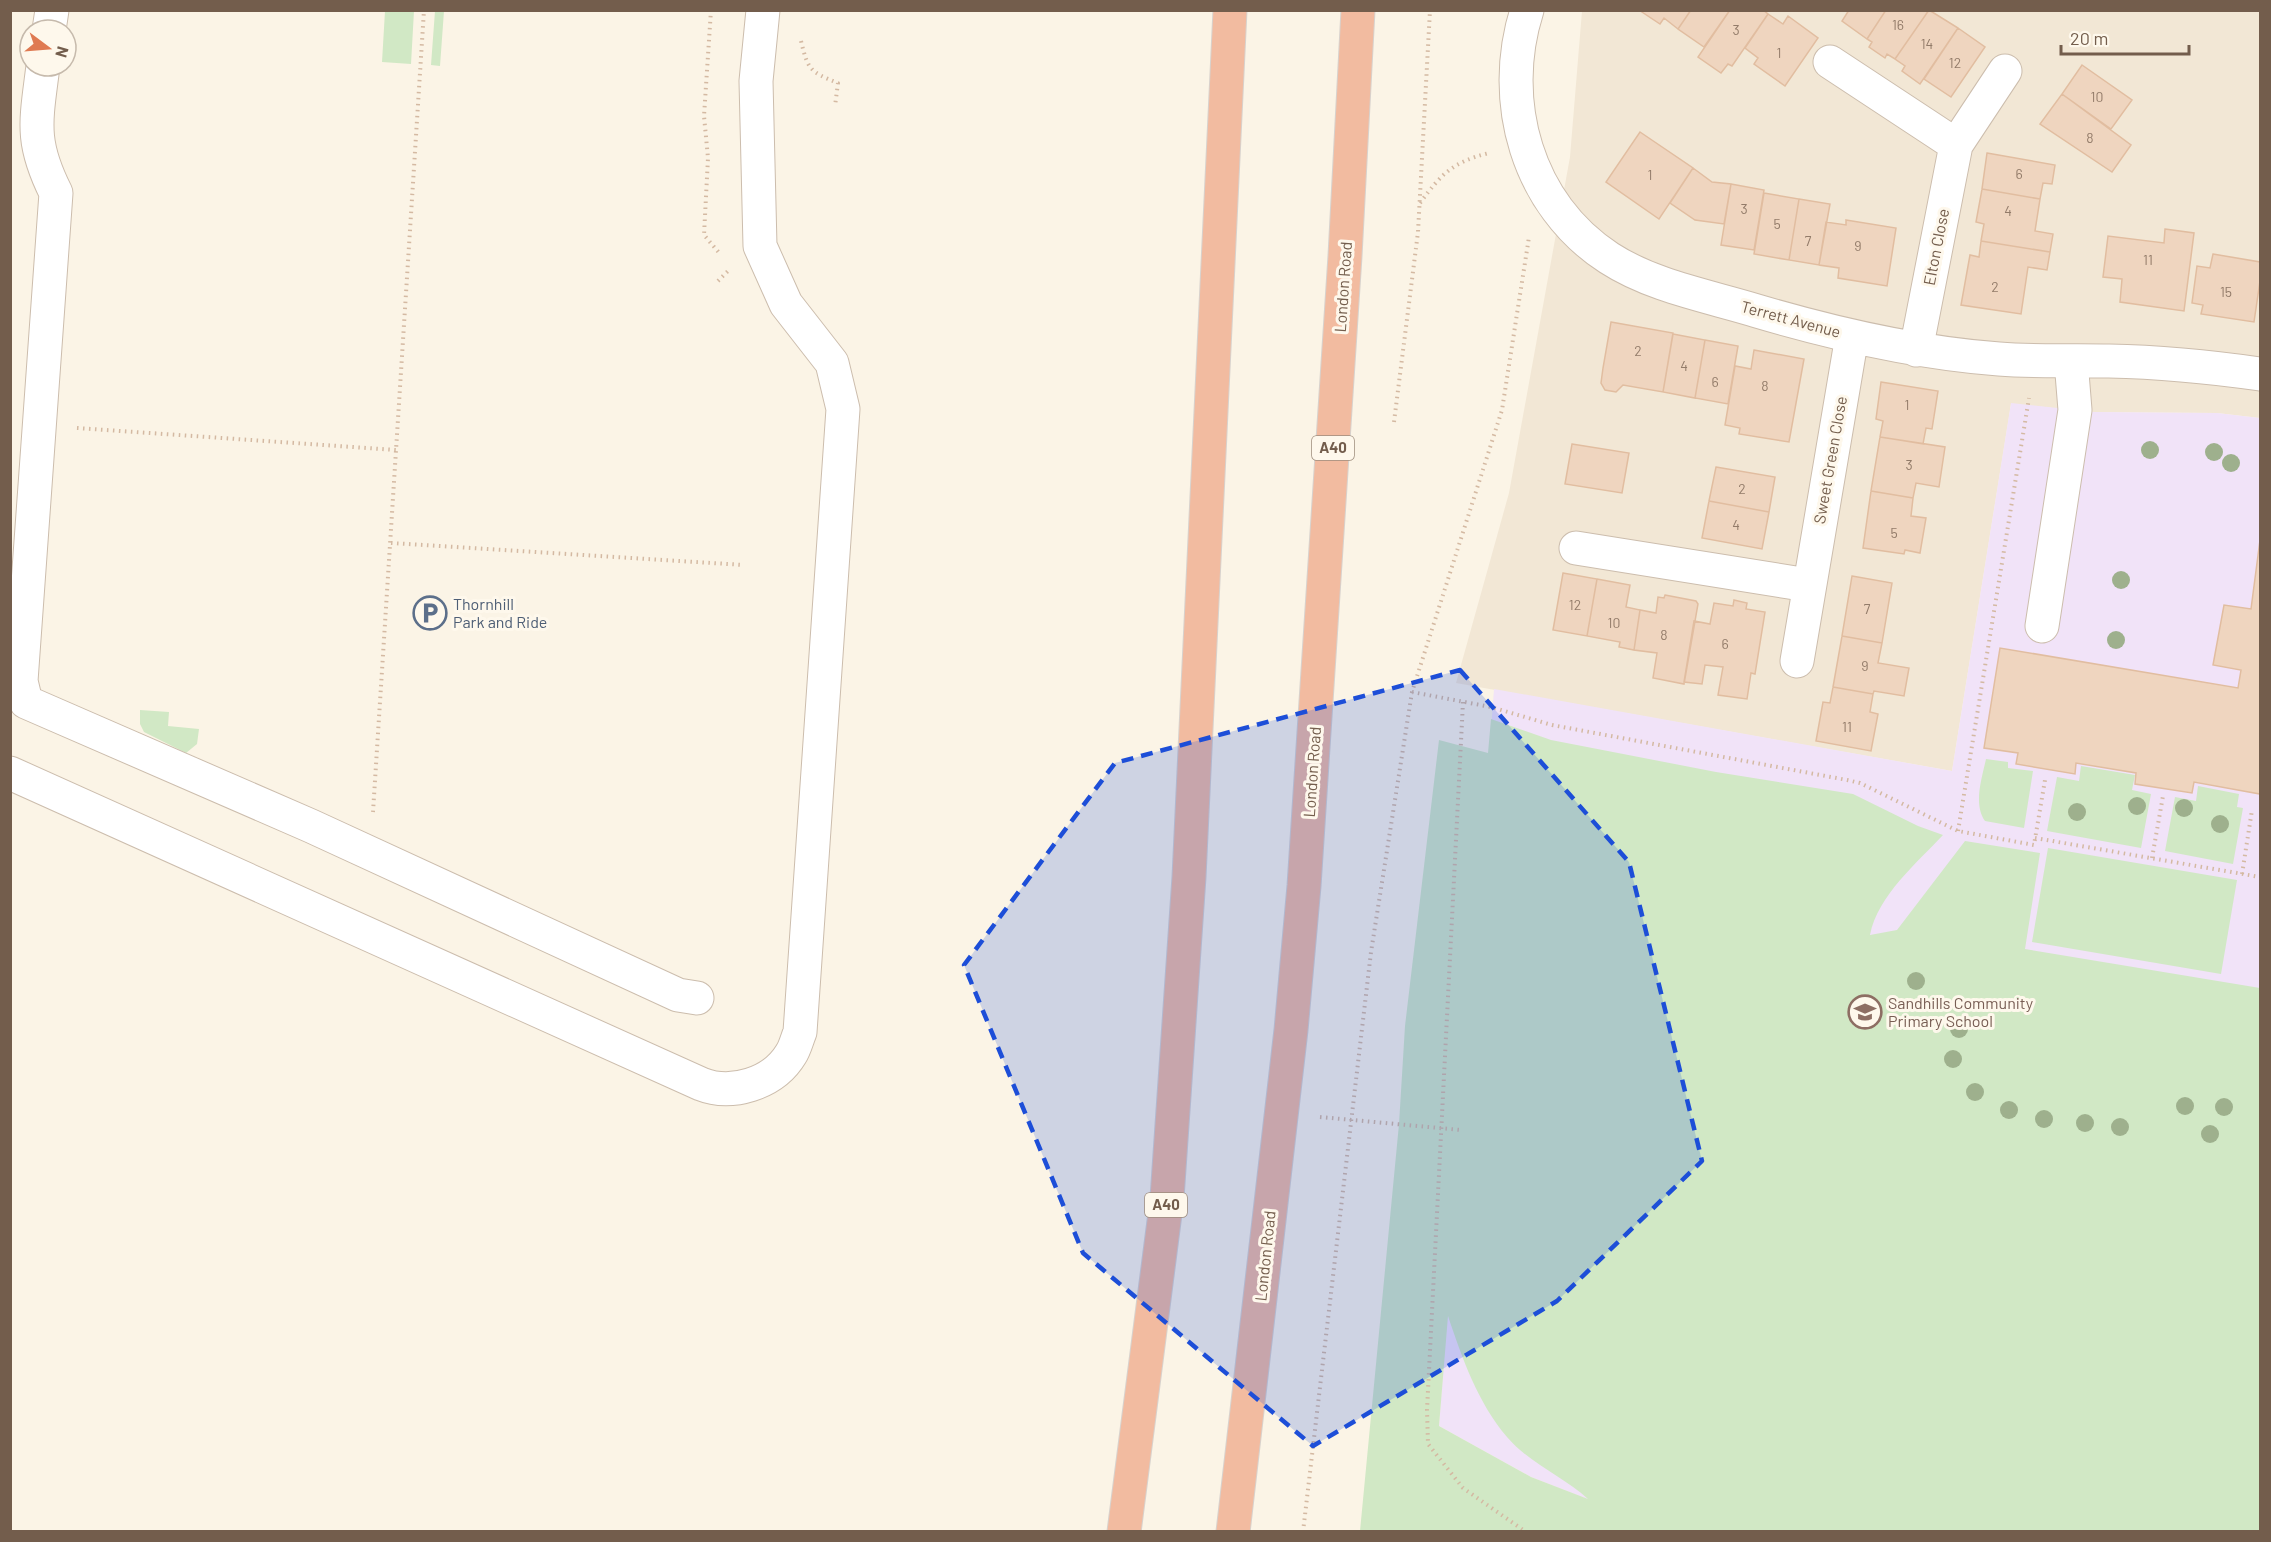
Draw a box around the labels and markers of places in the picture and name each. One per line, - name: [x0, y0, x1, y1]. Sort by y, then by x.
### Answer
- place label: Thornhill Park and Ride: [453, 594, 547, 631]
- parking icon: Thornhill Park and Ride: [412, 595, 448, 631]
- place label: Sandhills Community Primary School: [1888, 993, 2034, 1030]
- school or university icon: Sandhills Community Primary School: [1847, 994, 1883, 1030]

